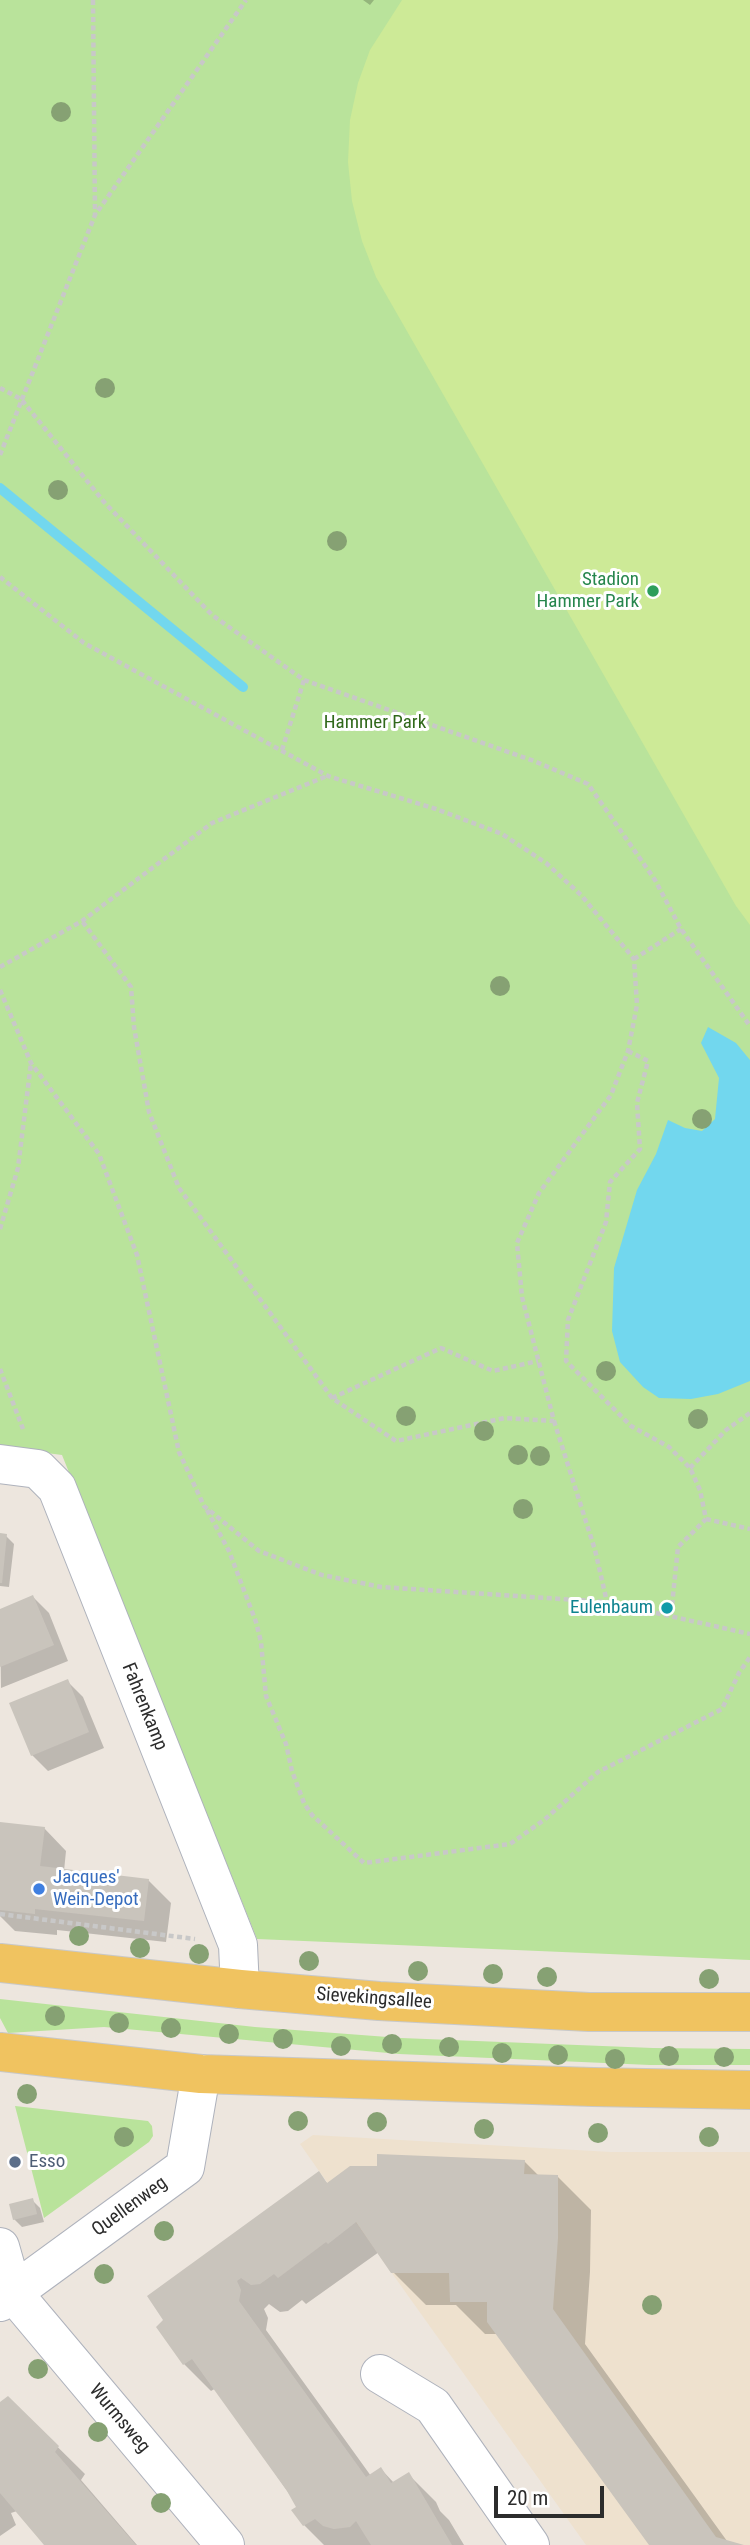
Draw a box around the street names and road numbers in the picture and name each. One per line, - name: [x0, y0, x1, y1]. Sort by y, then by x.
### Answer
- street label: Fahrenkamp: [116, 1660, 172, 1754]
- street label: Sievekingsallee: [315, 1984, 433, 2014]
- street label: Quellenweg: [88, 2172, 172, 2242]
- street label: Wurmsweg: [84, 2380, 154, 2458]

